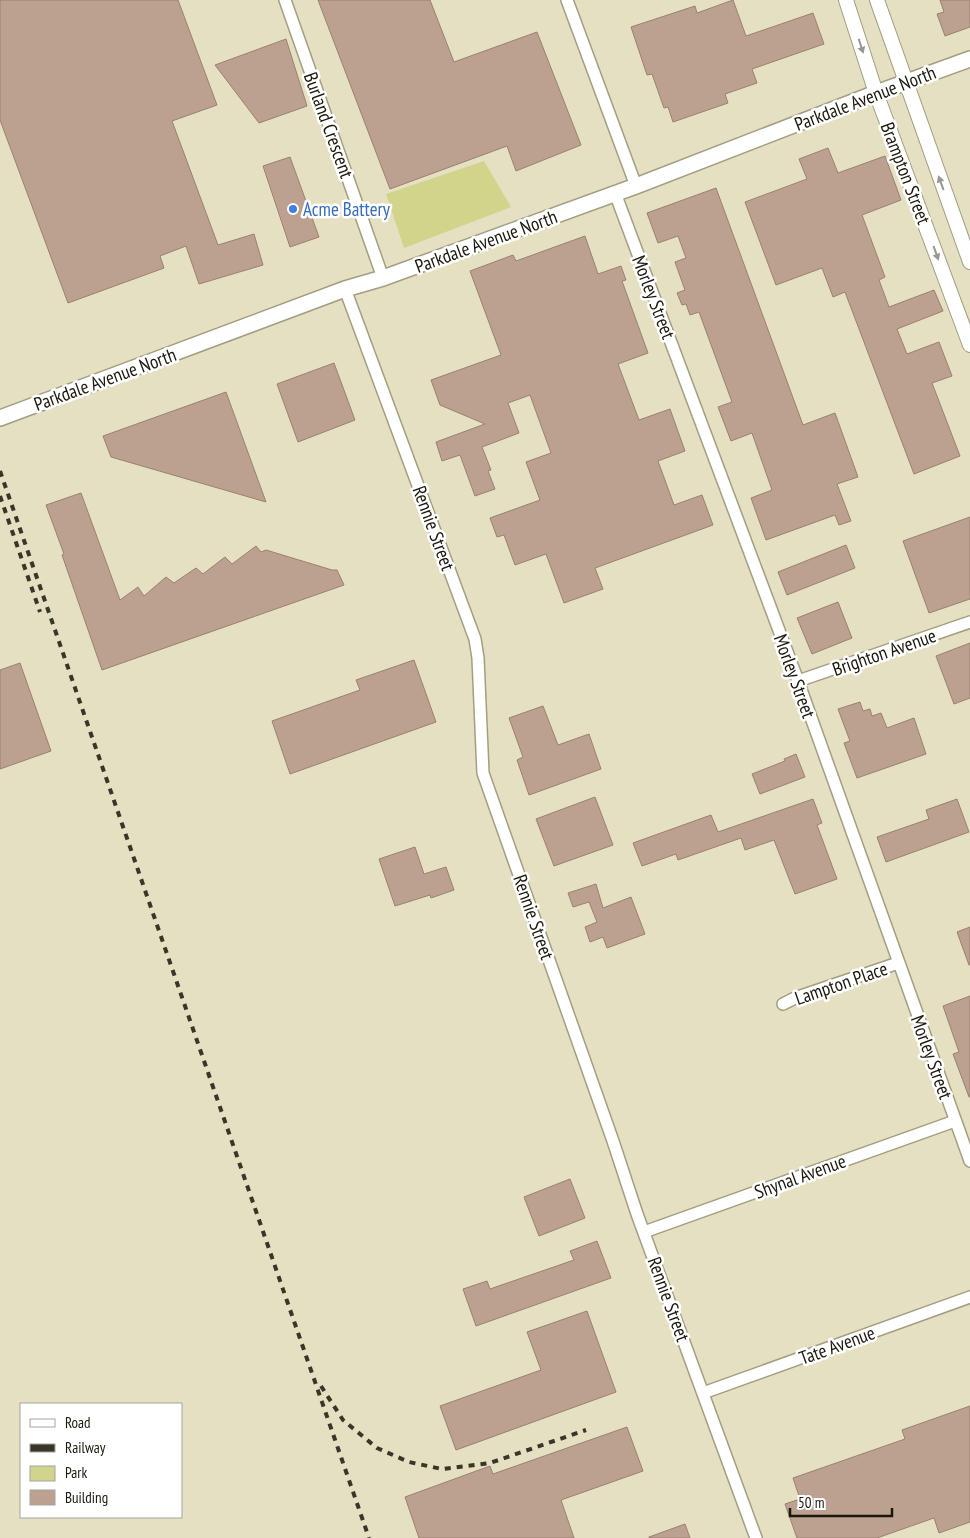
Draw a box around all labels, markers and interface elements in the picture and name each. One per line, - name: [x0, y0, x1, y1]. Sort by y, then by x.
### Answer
- one-way arrow: [858, 39, 865, 54]
- street label: Parkdale Avenue North: [791, 60, 939, 136]
- street label: Burland Crescent: [299, 69, 359, 182]
- street label: Brampton Street: [876, 119, 937, 228]
- one-way arrow: [937, 175, 945, 190]
- place label: Acme Battery: [303, 197, 391, 221]
- marker: Acme Battery: [287, 203, 299, 215]
- street label: Parkdale Avenue North: [412, 204, 560, 278]
- one-way arrow: [933, 246, 940, 261]
- street label: Morley Street: [627, 252, 681, 343]
- street label: Parkdale Avenue North: [31, 342, 179, 416]
- street label: Rennie Street: [408, 482, 461, 574]
- street label: Brighton Avenue: [829, 623, 939, 681]
- street label: Morley Street: [769, 631, 821, 722]
- street label: Rennie Street: [508, 871, 560, 963]
- street label: Lampton Place: [792, 956, 891, 1010]
- street label: Morley Street: [906, 1012, 958, 1103]
- street label: Shynal Avenue: [751, 1148, 849, 1204]
- street label: Rennie Street: [643, 1253, 696, 1345]
- street label: Tate Avenue: [796, 1320, 878, 1370]
- legend: [20, 1403, 182, 1518]
- text: Road: [65, 1413, 91, 1432]
- text: Railway: [65, 1438, 106, 1457]
- text: Park: [65, 1463, 87, 1482]
- scale bar: [790, 1486, 892, 1518]
- text: Building: [65, 1488, 108, 1507]
- text: 50 m: [798, 1493, 824, 1512]

